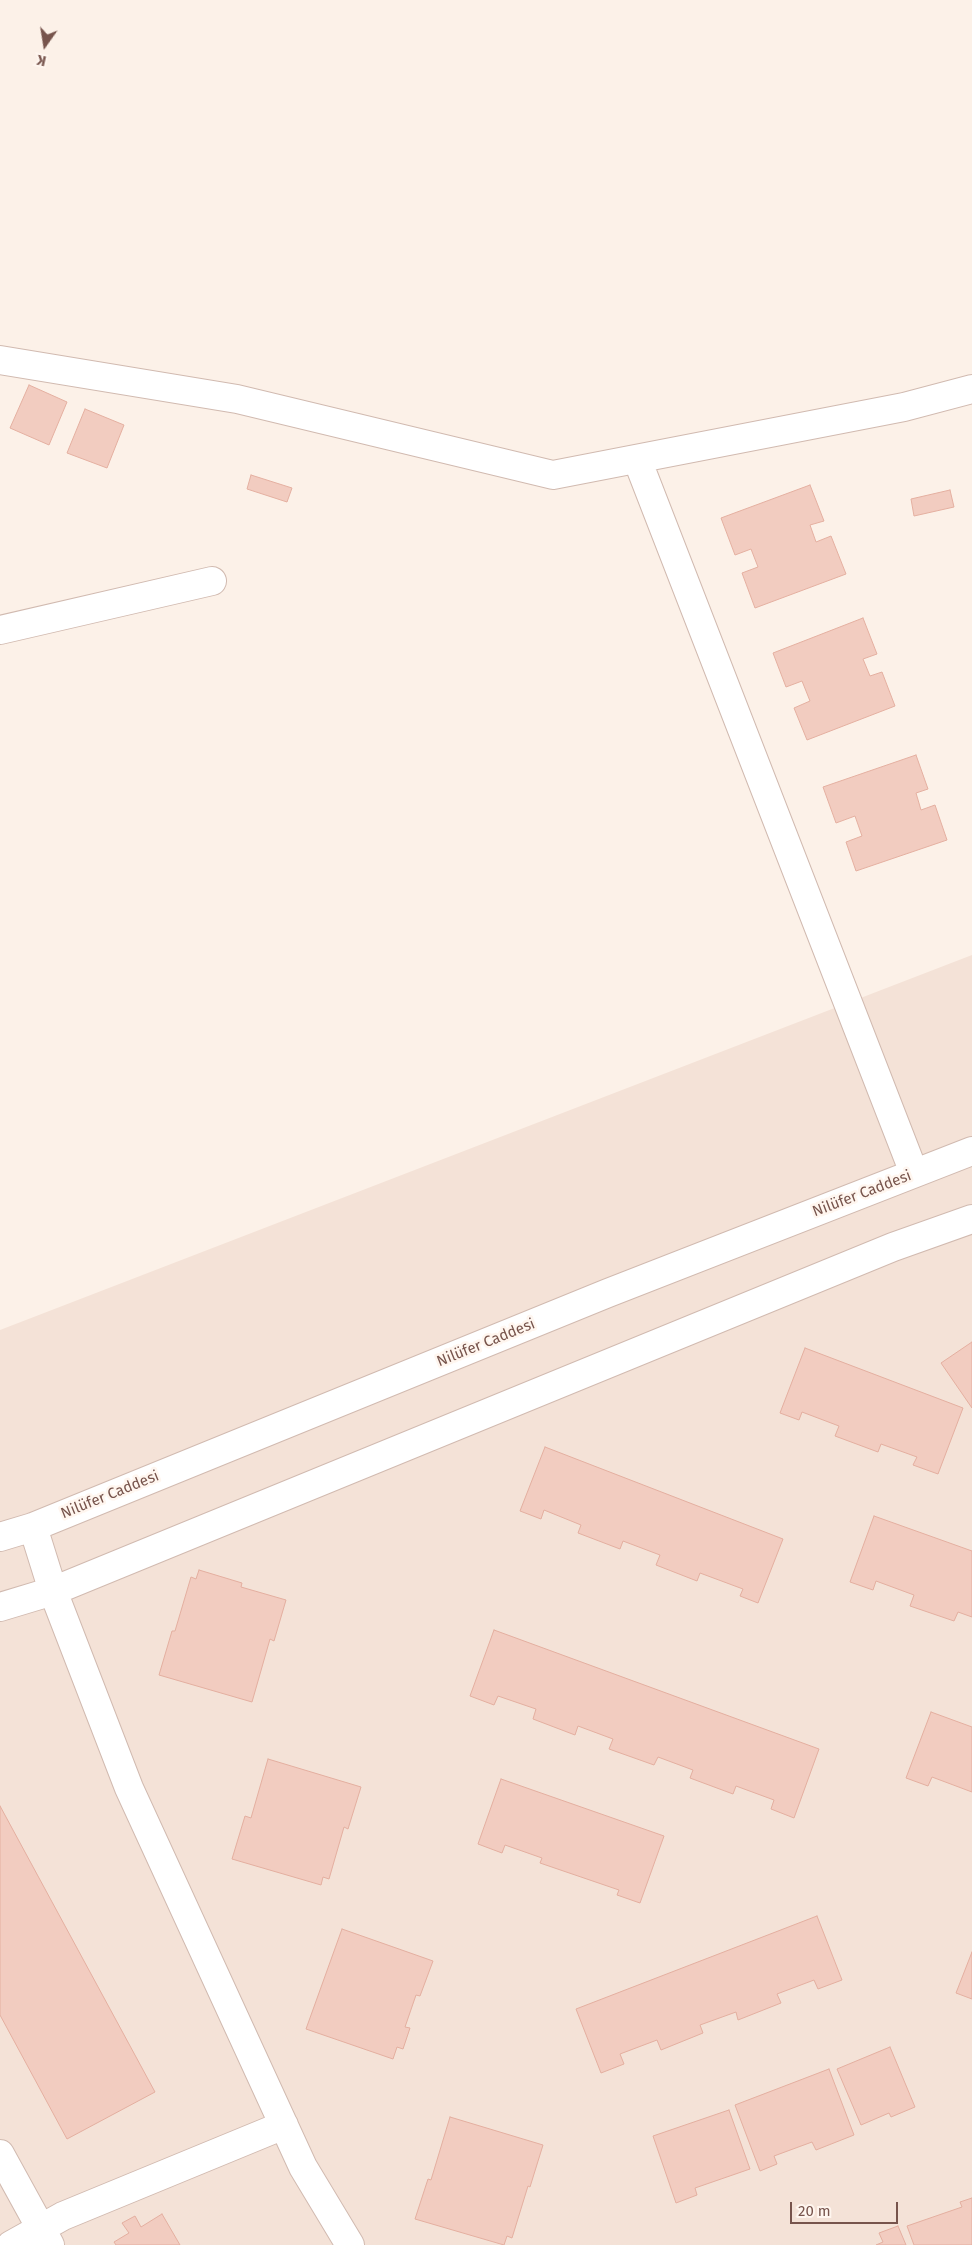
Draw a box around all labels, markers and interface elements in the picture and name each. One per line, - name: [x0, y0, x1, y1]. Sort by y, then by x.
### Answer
- north arrow: [20, 20, 70, 70]
- text: K: [35, 51, 48, 69]
- street label: Nilüfer Caddesi: [810, 1167, 914, 1221]
- street label: Nilüfer Caddesi: [434, 1315, 538, 1371]
- street label: Nilüfer Caddesi: [58, 1467, 162, 1523]
- scale bar: [792, 2192, 900, 2224]
- text: 20 m: [798, 2202, 831, 2220]

